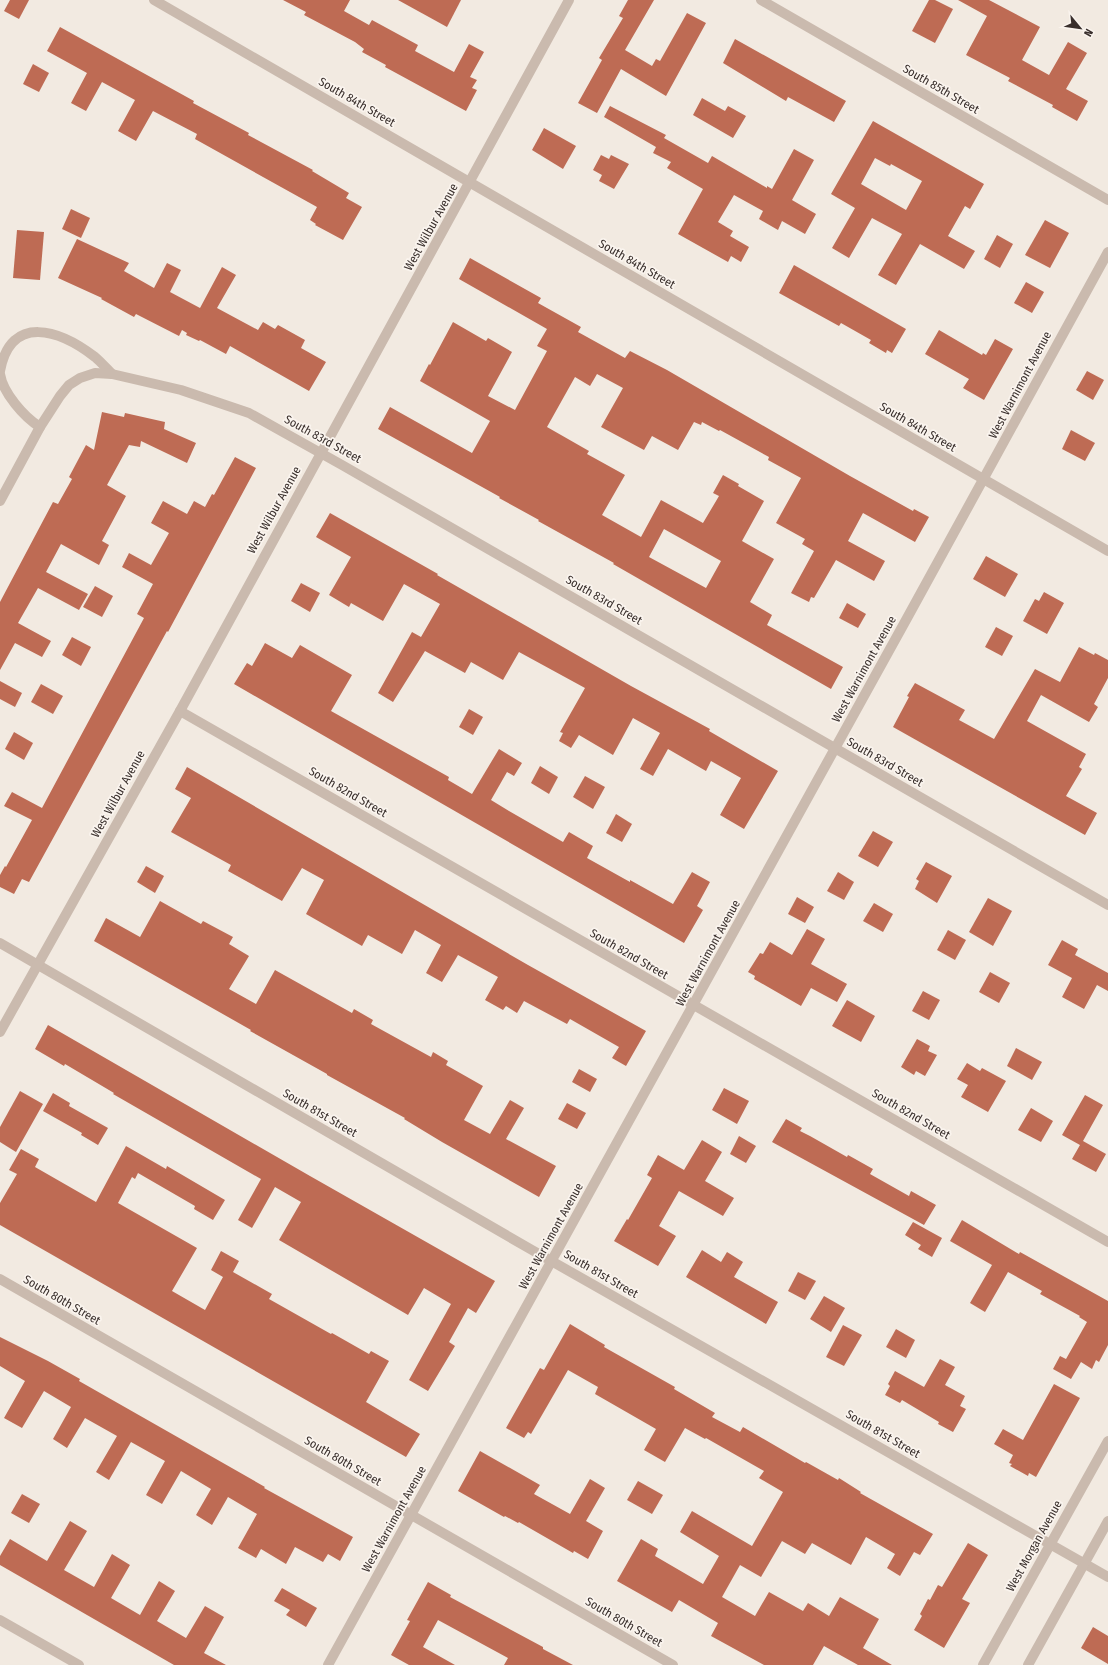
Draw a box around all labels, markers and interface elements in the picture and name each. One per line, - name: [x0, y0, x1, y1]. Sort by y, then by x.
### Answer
- north arrow: [1060, 8, 1100, 48]
- text: N: [1081, 27, 1096, 39]
- street label: South 85th Street: [900, 62, 982, 117]
- street label: South 84th Street: [316, 74, 398, 130]
- street label: West Wilbur Avenue: [401, 181, 461, 273]
- street label: South 84th Street: [596, 236, 678, 292]
- street label: West Warnimont Avenue: [986, 329, 1054, 441]
- street label: South 84th Street: [877, 399, 959, 455]
- street label: South 83rd Street: [282, 412, 364, 466]
- street label: West Wilbur Avenue: [244, 464, 304, 556]
- street label: South 83rd Street: [563, 573, 645, 628]
- street label: West Warnimont Avenue: [829, 613, 899, 725]
- street label: South 83rd Street: [844, 735, 926, 790]
- street label: West Wilbur Avenue: [88, 748, 148, 840]
- street label: South 82nd Street: [306, 764, 390, 820]
- street label: West Warnimont Avenue: [673, 897, 743, 1009]
- street label: South 82nd Street: [587, 926, 671, 982]
- street label: South 81st Street: [280, 1086, 360, 1140]
- street label: South 82nd Street: [869, 1086, 953, 1142]
- street label: West Warnimont Avenue: [516, 1180, 586, 1292]
- street label: South 81st Street: [561, 1247, 641, 1301]
- street label: South 80th Street: [21, 1272, 103, 1328]
- street label: South 81st Street: [843, 1407, 923, 1461]
- street label: South 80th Street: [302, 1433, 384, 1489]
- street label: West Warnimont Avenue: [359, 1463, 429, 1575]
- street label: West Morgan Avenue: [1003, 1498, 1065, 1594]
- street label: South 80th Street: [583, 1594, 665, 1650]

